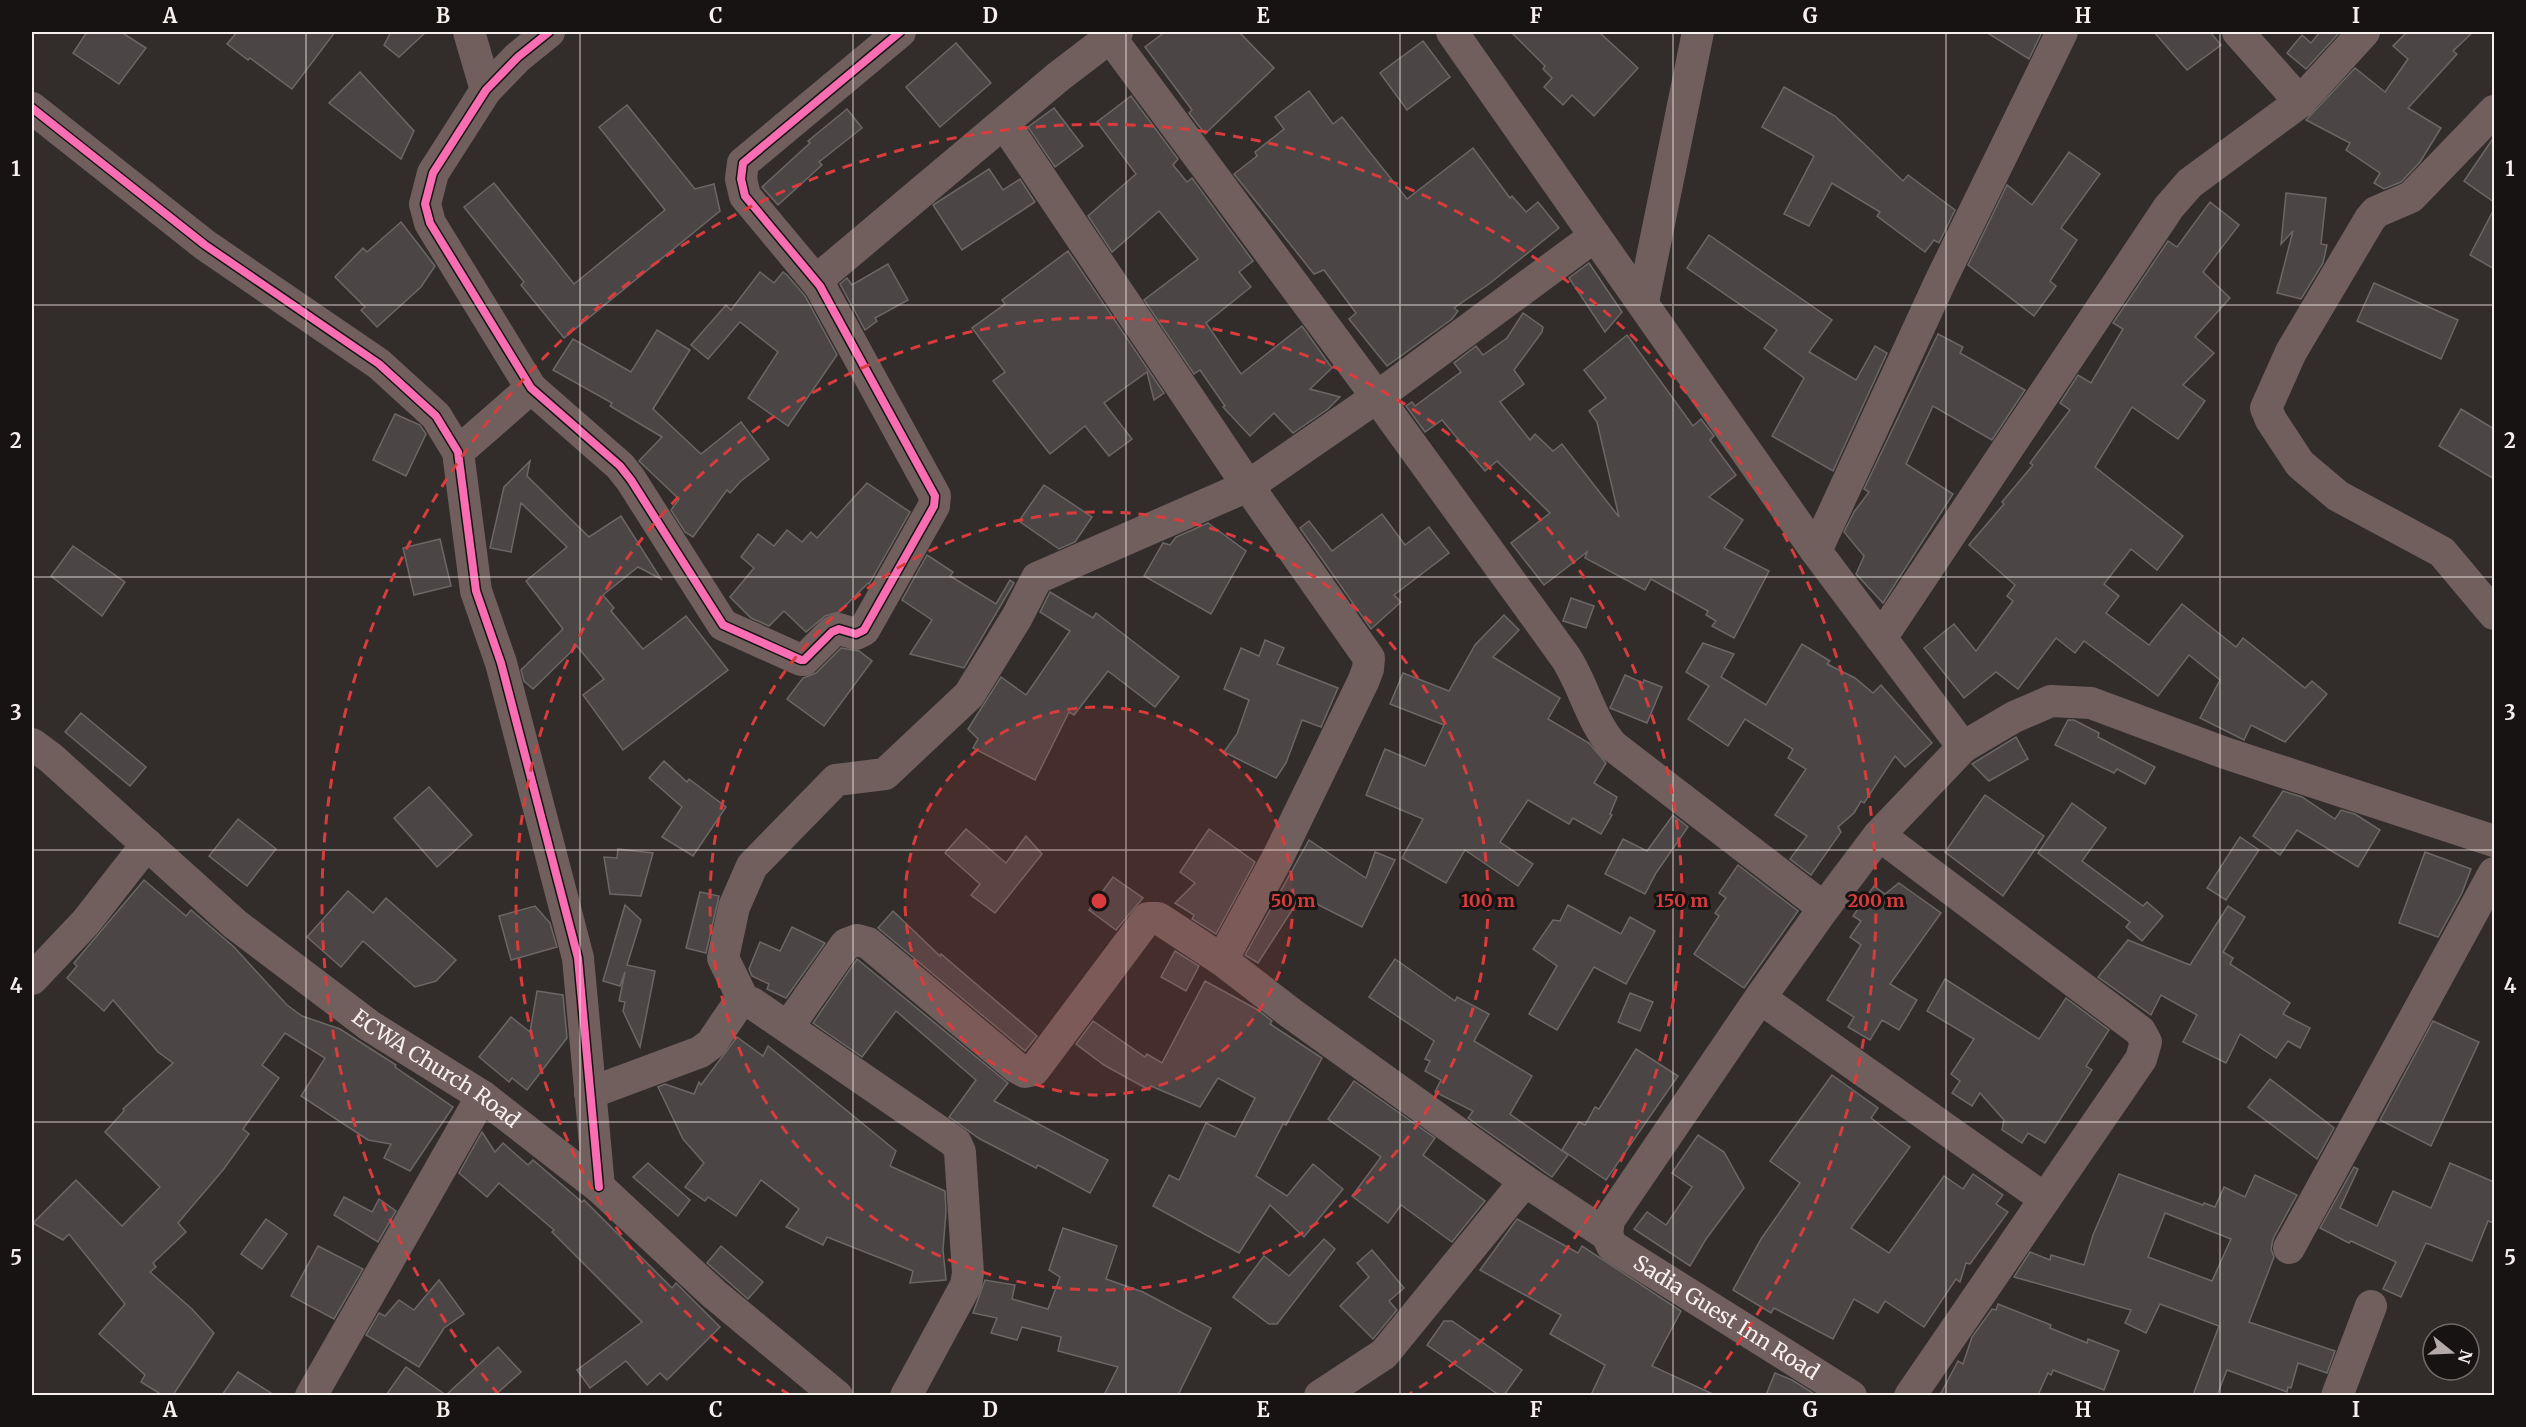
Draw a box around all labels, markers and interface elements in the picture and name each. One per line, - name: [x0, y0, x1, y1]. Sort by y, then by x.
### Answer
- text: A: [162, 3, 178, 28]
- text: B: [436, 3, 450, 28]
- text: C: [709, 3, 723, 28]
- text: D: [982, 3, 998, 28]
- text: E: [1256, 3, 1270, 28]
- text: F: [1530, 3, 1543, 28]
- text: G: [1803, 3, 1818, 28]
- text: H: [2075, 3, 2091, 28]
- text: I: [2352, 3, 2360, 28]
- text: 1: [11, 156, 21, 181]
- text: 1: [2505, 156, 2515, 181]
- text: 2: [10, 428, 22, 453]
- text: 2: [2504, 428, 2516, 453]
- text: 3: [10, 700, 22, 725]
- text: 3: [2504, 700, 2516, 725]
- text: 50 m: [1271, 889, 1315, 912]
- text: 100 m: [1461, 889, 1515, 912]
- text: 150 m: [1656, 889, 1708, 912]
- text: 200 m: [1848, 889, 1904, 912]
- centre of rings: [1089, 891, 1109, 911]
- text: 4: [10, 973, 23, 998]
- text: 4: [2504, 973, 2517, 998]
- street label: ECWA Church Road: [347, 1003, 526, 1133]
- text: 5: [10, 1245, 22, 1270]
- text: 5: [2504, 1245, 2516, 1270]
- street label: Sadia Guest Inn Road: [1629, 1249, 1825, 1386]
- north arrow: [2421, 1322, 2481, 1382]
- text: N: [2454, 1348, 2477, 1366]
- text: A: [162, 1397, 178, 1422]
- text: B: [436, 1397, 450, 1422]
- text: C: [709, 1397, 723, 1422]
- text: D: [982, 1397, 998, 1422]
- text: E: [1256, 1397, 1270, 1422]
- text: F: [1530, 1397, 1543, 1422]
- text: G: [1803, 1397, 1818, 1422]
- text: H: [2075, 1397, 2091, 1422]
- text: I: [2352, 1397, 2360, 1422]

